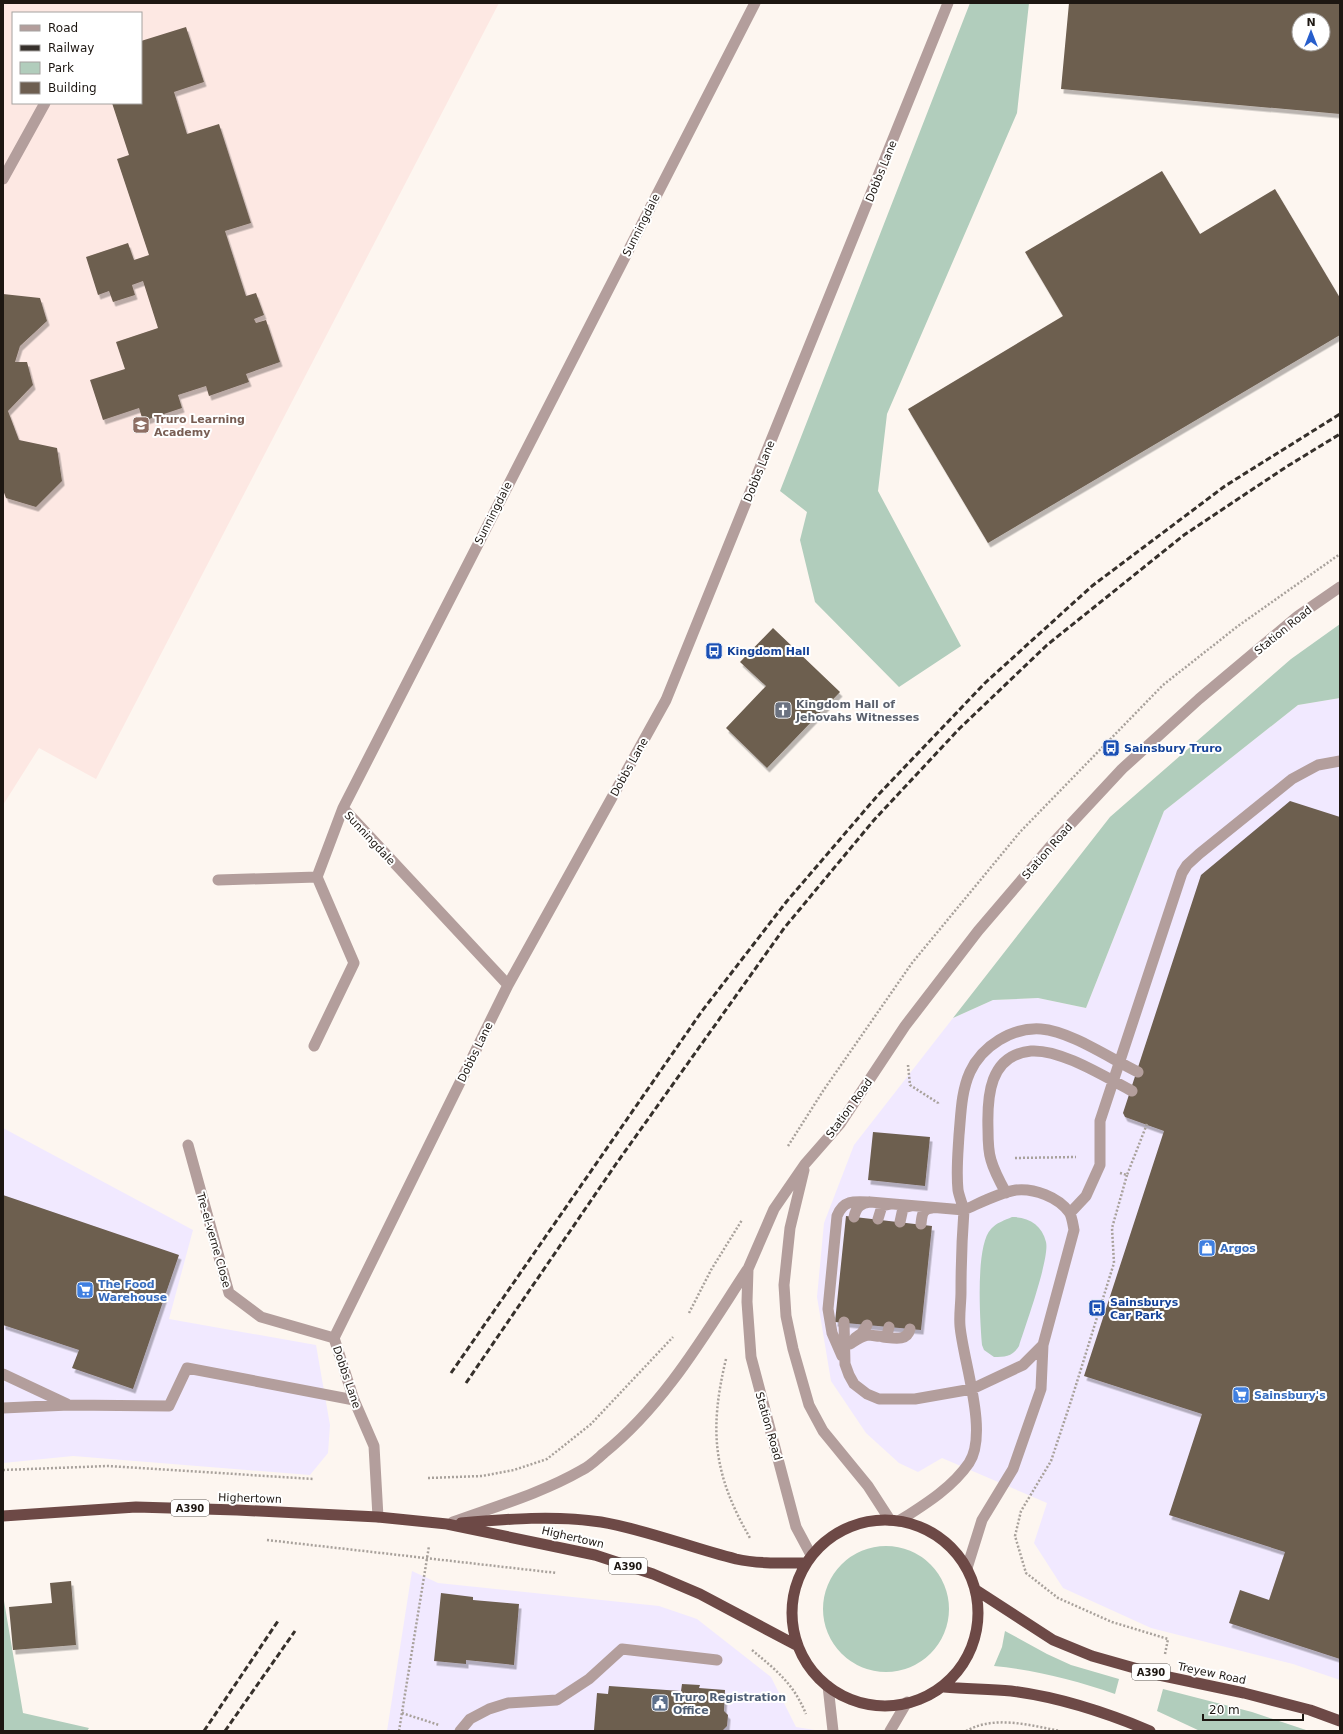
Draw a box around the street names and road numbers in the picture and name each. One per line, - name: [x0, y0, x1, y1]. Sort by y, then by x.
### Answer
- street label: Dobbs Lane: [863, 138, 900, 204]
- street label: Sunningdale: [620, 192, 663, 259]
- street label: Dobbs Lane: [741, 438, 778, 504]
- street label: Sunningdale: [472, 480, 515, 547]
- street label: Station Road: [1252, 603, 1315, 658]
- street label: Dobbs Lane: [608, 735, 651, 799]
- street label: Sunningdale: [342, 809, 398, 868]
- street label: Station Road: [1019, 821, 1075, 882]
- street label: Dobbs Lane: [455, 1020, 496, 1084]
- street label: Station Road: [824, 1076, 875, 1141]
- street label: Tre-el-verne Close: [193, 1190, 233, 1289]
- street label: Dobbs Lane: [330, 1344, 363, 1410]
- street label: Station Road: [753, 1391, 784, 1462]
- street label: Highertown: [218, 1491, 282, 1506]
- road number: A390: [171, 1500, 209, 1516]
- street label: Highertown: [540, 1524, 605, 1551]
- road number: A390: [609, 1558, 647, 1574]
- street label: Treyew Road: [1176, 1660, 1247, 1687]
- road number: A390: [1132, 1664, 1170, 1680]

